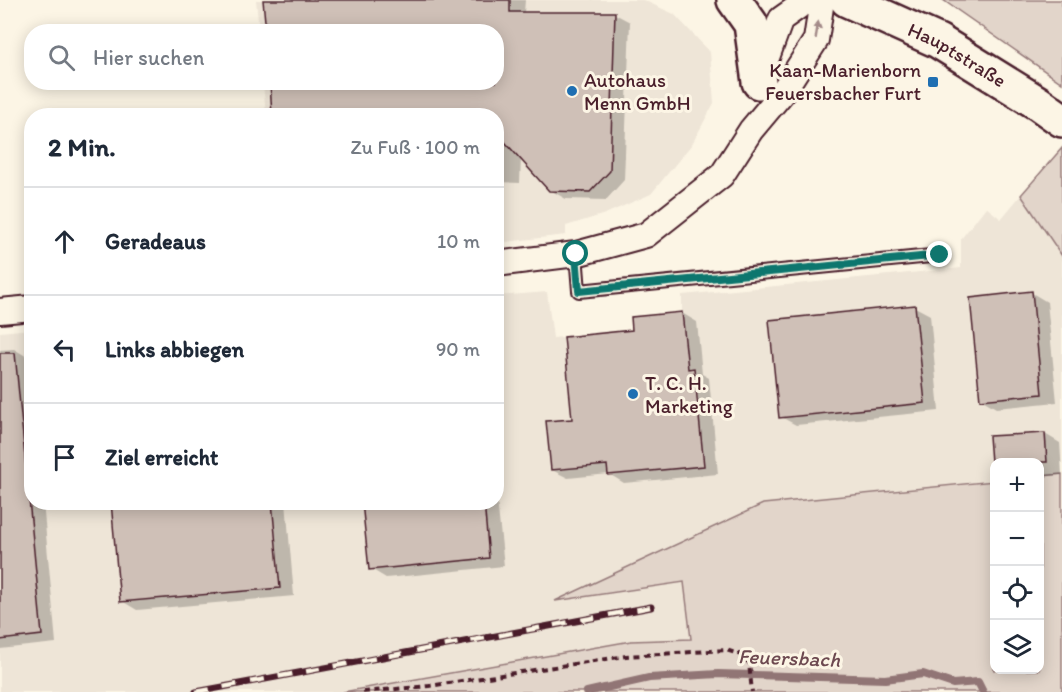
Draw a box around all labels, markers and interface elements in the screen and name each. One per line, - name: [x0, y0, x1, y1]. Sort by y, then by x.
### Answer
- street label: Hauptstraße: [904, 17, 1011, 92]
- one-way arrow: [813, 20, 822, 39]
- search box: [24, 24, 504, 90]
- icon: search: [45, 41, 78, 74]
- text: Hier suchen: [93, 44, 204, 71]
- place label: Kaan-Marienborn Feuersbacher Furt: [765, 58, 922, 105]
- place label: Autohaus Menn GmbH: [584, 68, 691, 115]
- marker: Kaan-Marienborn Feuersbacher Furt: [926, 75, 940, 89]
- marker: Autohaus Menn GmbH: [565, 84, 579, 98]
- text: 2 Min.: [48, 131, 116, 163]
- text: Zu Fuß · 100 m: [350, 135, 480, 159]
- icon: ahead: [48, 225, 81, 258]
- text: Geradeaus: [105, 228, 206, 255]
- text: 10 m: [437, 229, 480, 253]
- route start: [562, 240, 588, 266]
- route end: [926, 241, 952, 267]
- icon: left: [48, 333, 81, 366]
- text: Links abbiegen: [105, 336, 244, 363]
- text: 90 m: [436, 337, 480, 361]
- place label: T. C. H. Marketing: [645, 371, 734, 418]
- marker: T. C. H. Marketing: [626, 387, 640, 401]
- icon: arrive: [48, 441, 81, 474]
- text: Ziel erreicht: [105, 444, 218, 471]
- map controls: [990, 458, 1044, 674]
- button: +: [990, 458, 1044, 512]
- button: −: [990, 512, 1044, 566]
- button: locate: [990, 566, 1044, 620]
- button: layers: [990, 620, 1044, 674]
- water label: Feuersbach: [738, 643, 841, 672]

